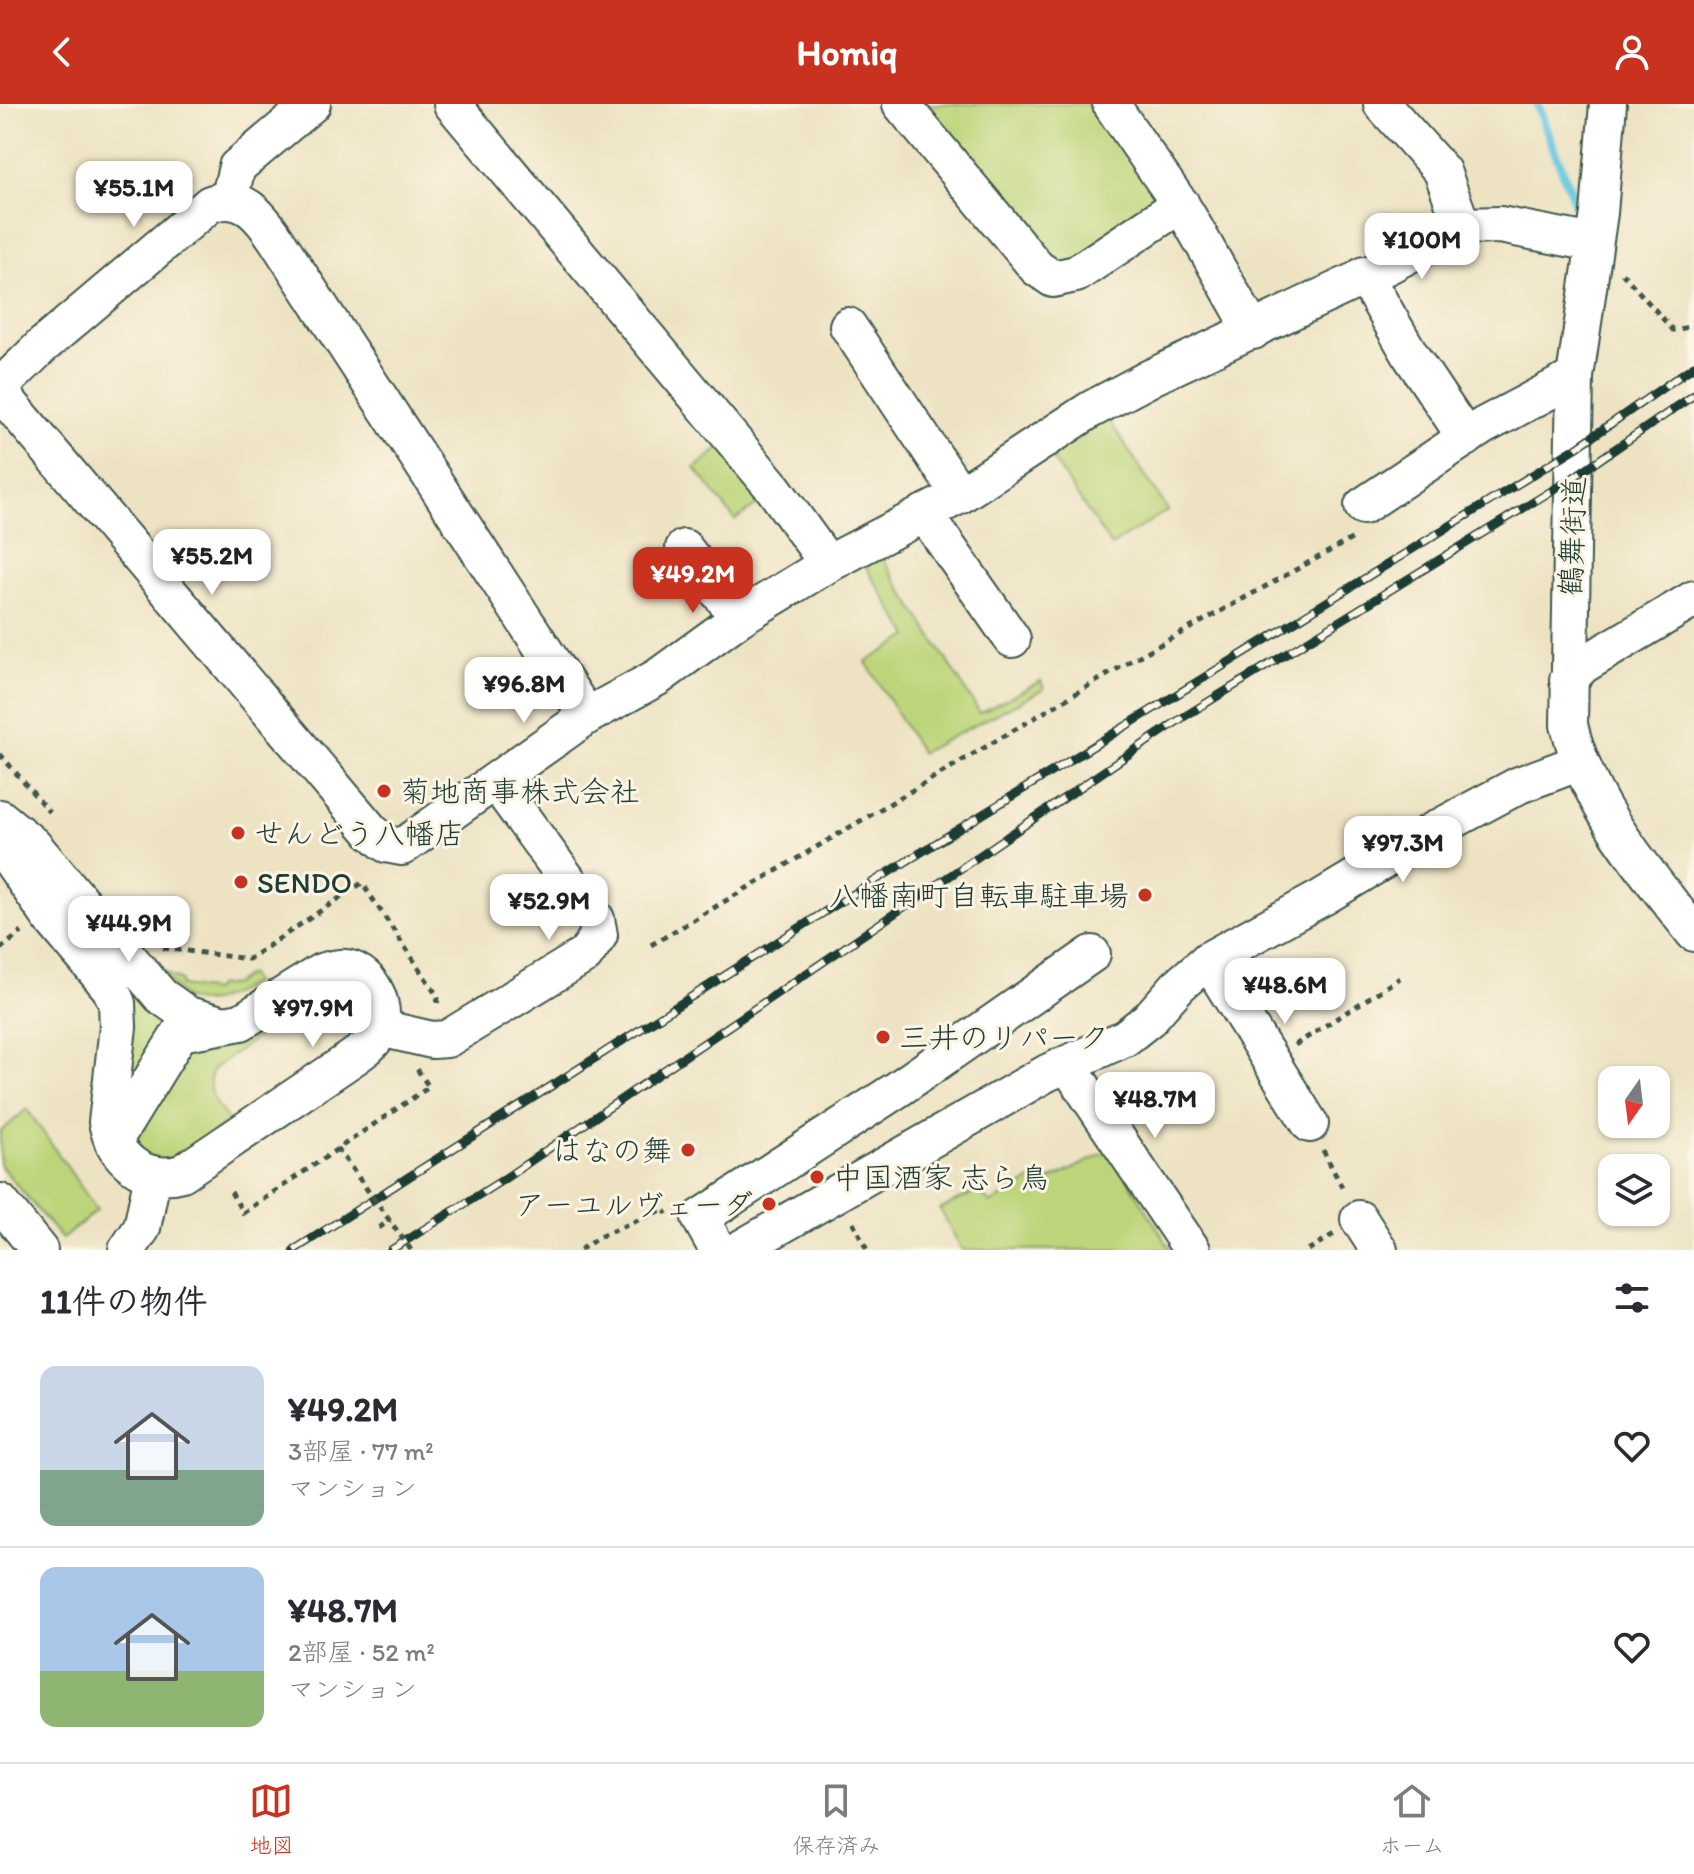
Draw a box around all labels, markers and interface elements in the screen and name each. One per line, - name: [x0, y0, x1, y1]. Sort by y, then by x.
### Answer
- icon: back: [40, 30, 84, 74]
- icon: person: [1610, 30, 1654, 74]
- text: Homiq: [796, 31, 898, 74]
- pin: ¥55.1M: [69, 161, 199, 229]
- text: ¥55.1M: [94, 171, 174, 203]
- pin: ¥100M: [1366, 213, 1478, 281]
- text: ¥100M: [1382, 223, 1462, 255]
- street label: 鶴舞街道: [1551, 475, 1593, 597]
- pin: ¥55.2M: [147, 529, 277, 597]
- text: ¥55.2M: [171, 539, 253, 571]
- pin: ¥49.2M: [628, 547, 758, 615]
- text: ¥49.2M: [651, 557, 735, 589]
- pin: ¥96.8M: [459, 657, 589, 725]
- text: ¥96.8M: [483, 667, 566, 699]
- place label: 菊地商事株式会社: [400, 773, 640, 810]
- marker: 菊地商事株式会社: [375, 782, 393, 800]
- place label: せんどう八幡店: [254, 815, 465, 852]
- pin: ¥97.3M: [1338, 816, 1468, 884]
- marker: せんどう八幡店: [229, 824, 247, 842]
- text: ¥97.3M: [1362, 826, 1444, 858]
- place label: SENDO: [257, 864, 352, 901]
- marker: SENDO: [232, 873, 250, 891]
- pin: ¥52.9M: [484, 874, 614, 942]
- place label: 八幡南町自転車駐車場: [829, 877, 1129, 914]
- text: ¥52.9M: [508, 884, 590, 916]
- marker: 八幡南町自転車駐車場: [1136, 886, 1154, 904]
- pin: ¥44.9M: [64, 896, 194, 964]
- text: ¥44.9M: [86, 906, 172, 938]
- pin: ¥48.6M: [1220, 958, 1350, 1026]
- text: ¥48.6M: [1242, 968, 1328, 1000]
- pin: ¥97.9M: [248, 981, 378, 1049]
- text: ¥97.9M: [272, 991, 354, 1023]
- place label: 三井のリパーク: [899, 1019, 1109, 1056]
- marker: 三井のリパーク: [874, 1028, 892, 1046]
- north arrow: [1598, 1066, 1670, 1138]
- map controls: [1598, 1066, 1670, 1226]
- pin: ¥48.7M: [1090, 1072, 1220, 1140]
- text: ¥48.7M: [1113, 1082, 1197, 1114]
- place label: はなの舞: [552, 1132, 672, 1169]
- marker: はなの舞: [679, 1141, 697, 1159]
- button: layers: [1598, 1154, 1670, 1226]
- place label: 中国酒家 志ら鳥: [833, 1159, 1050, 1196]
- marker: 中国酒家 志ら鳥: [808, 1168, 826, 1186]
- place label: アーユルヴェーダ: [515, 1186, 753, 1223]
- marker: アーユルヴェーダ: [760, 1195, 778, 1213]
- icon: filters: [1610, 1276, 1654, 1320]
- text: 11件の物件: [40, 1281, 208, 1322]
- text: ¥49.2M: [288, 1389, 398, 1430]
- icon: home: [104, 1398, 200, 1494]
- icon: heart: [1610, 1424, 1654, 1468]
- text: 3部屋 · 77 m²: [288, 1435, 434, 1467]
- text: マンション: [288, 1472, 417, 1504]
- text: ¥48.7M: [288, 1590, 398, 1631]
- icon: home: [104, 1599, 200, 1695]
- icon: heart: [1610, 1625, 1654, 1669]
- text: 2部屋 · 52 m²: [288, 1636, 435, 1668]
- text: マンション: [288, 1673, 417, 1705]
- tab: 地図: [249, 1779, 293, 1859]
- tab: 保存済み: [792, 1779, 880, 1859]
- tab: ホーム: [1379, 1779, 1445, 1859]

